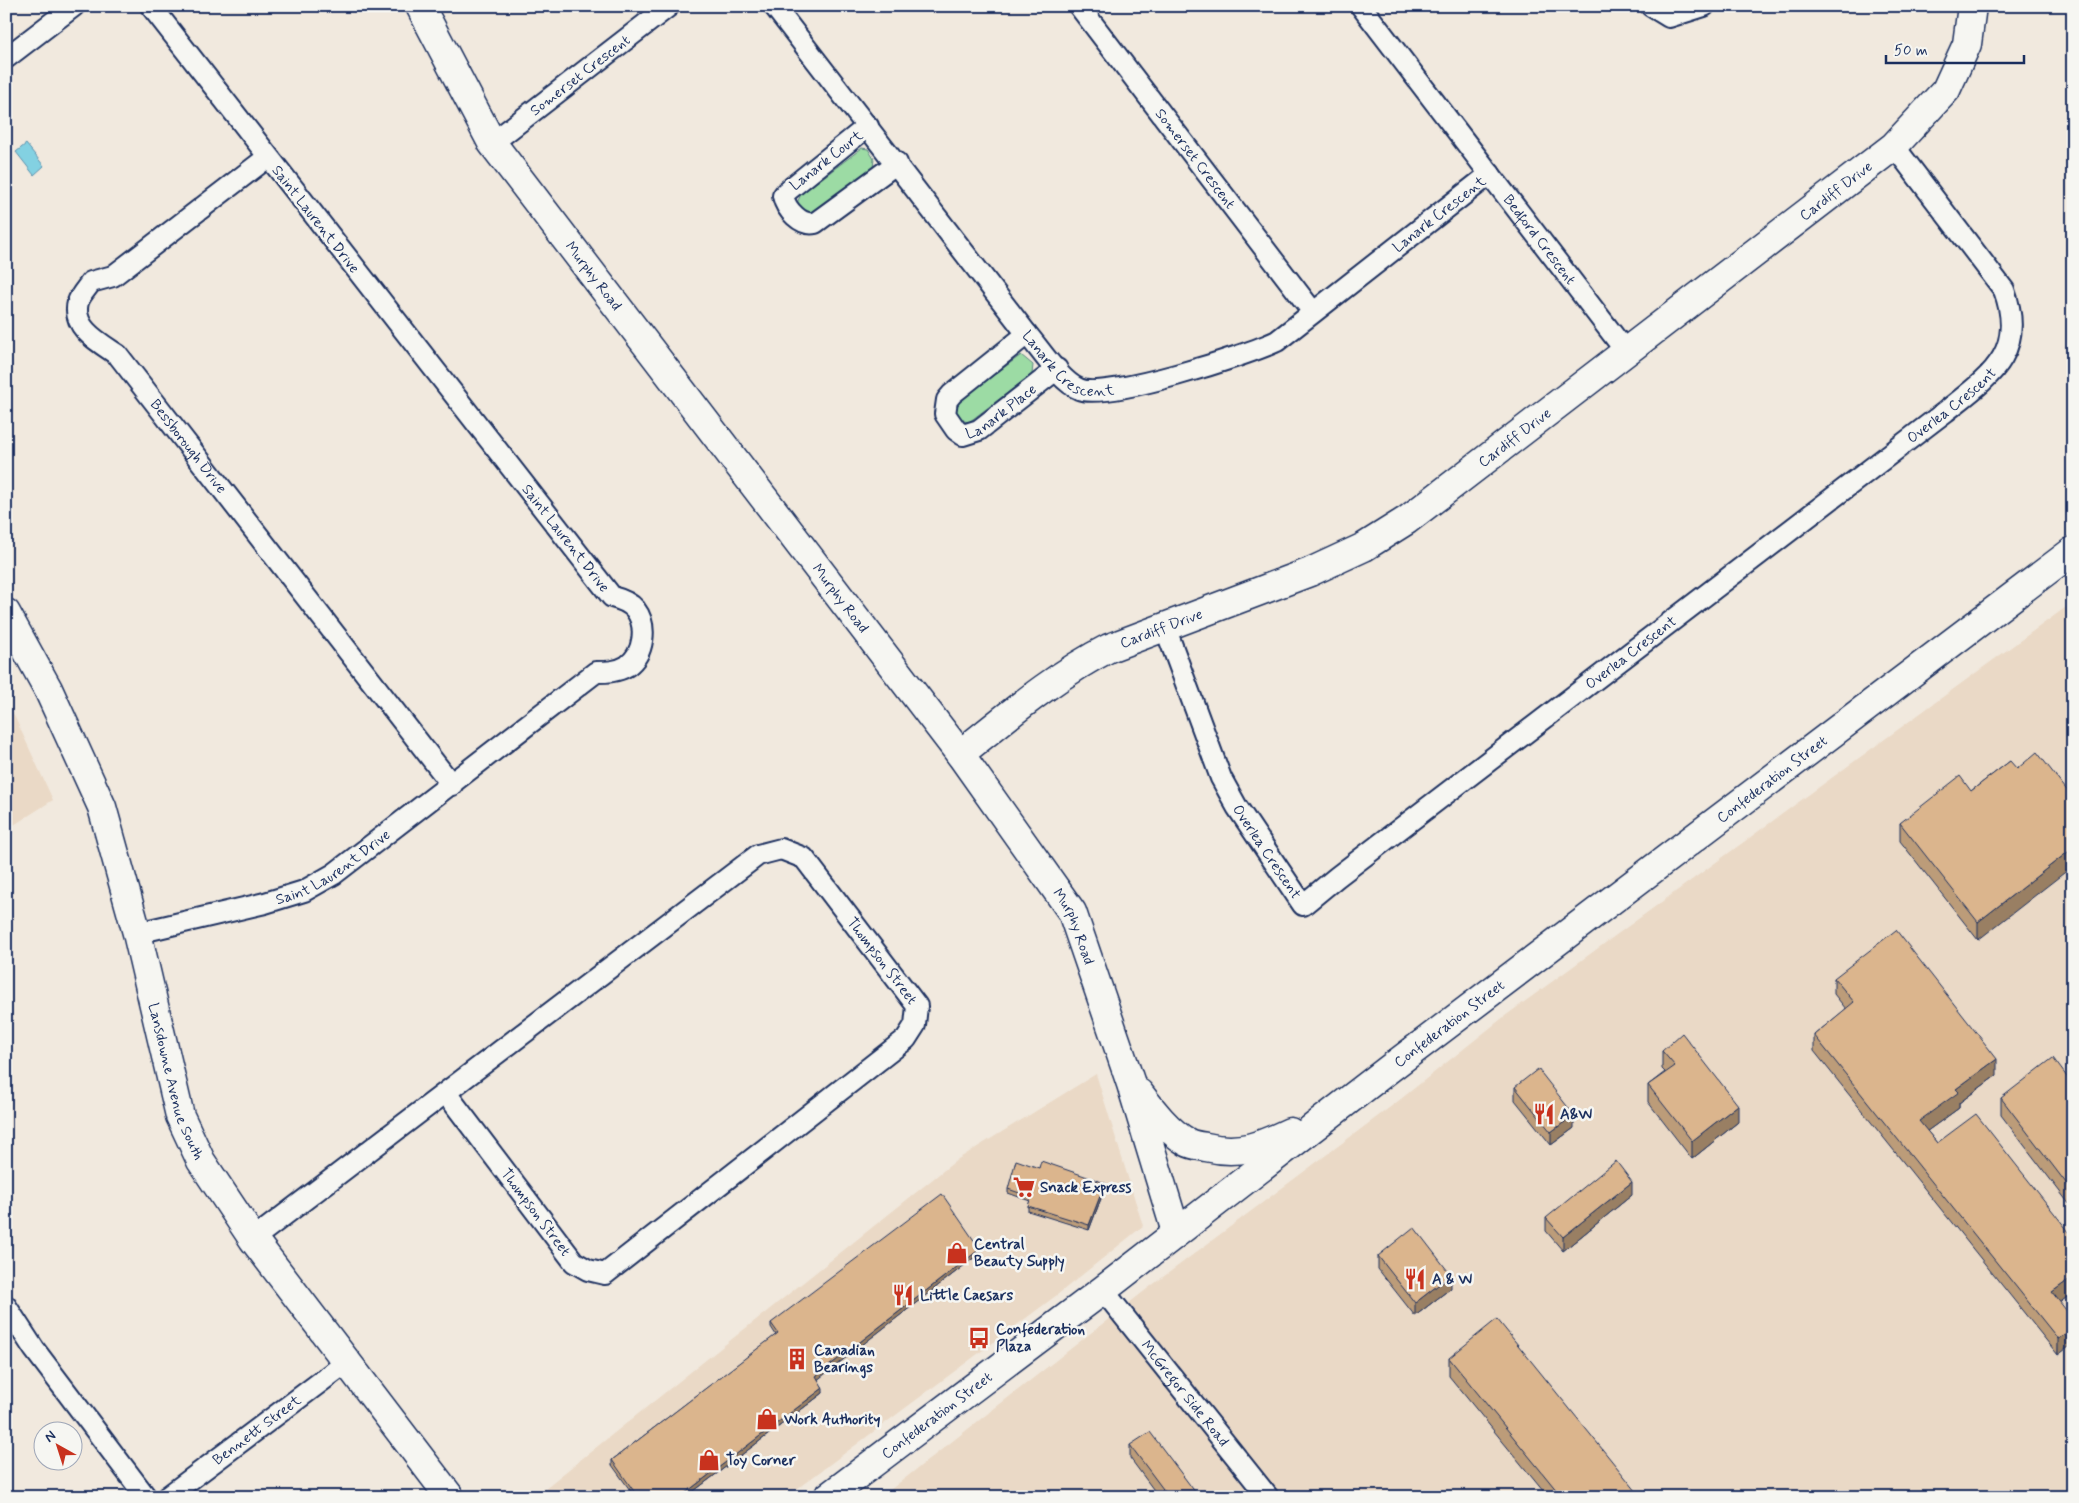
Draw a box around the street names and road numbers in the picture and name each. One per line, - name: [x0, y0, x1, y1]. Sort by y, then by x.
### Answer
- street label: Somerset Crescent: [526, 31, 635, 121]
- street label: Somerset Crescent: [1150, 105, 1240, 214]
- street label: Lanark Court: [786, 126, 867, 196]
- street label: Cardiff Drive: [1796, 157, 1877, 226]
- street label: Saint Laurent Drive: [267, 161, 364, 278]
- street label: Lanark Crescent: [1389, 172, 1491, 258]
- street label: Bedford Crescent: [1498, 191, 1580, 289]
- street label: Murphy Road: [560, 238, 626, 315]
- street label: Lanark Crescent: [1017, 327, 1115, 402]
- street label: Overlea Crescent: [1903, 364, 2002, 449]
- street label: Lanark Place: [963, 380, 1041, 445]
- street label: Bessborough Drive: [145, 395, 231, 498]
- street label: Cardiff Drive: [1475, 404, 1556, 473]
- street label: Saint Laurent Drive: [517, 480, 614, 597]
- street label: Murphy Road: [807, 560, 873, 637]
- street label: Cardiff Drive: [1117, 604, 1206, 654]
- street label: Overlea Crescent: [1581, 612, 1681, 695]
- street label: Confederation Street: [1713, 731, 1832, 828]
- street label: Overlea Crescent: [1227, 801, 1305, 903]
- street label: Saint Laurent Drive: [273, 825, 395, 910]
- street label: Murphy Road: [1047, 885, 1098, 968]
- street label: Thompson Street: [842, 913, 922, 1009]
- street label: Confederation Street: [1390, 976, 1509, 1073]
- street label: Lansdowne Avenue South: [143, 1001, 208, 1164]
- street label: Thompson Street: [496, 1165, 575, 1261]
- street label: McGregor Side Road: [1136, 1336, 1233, 1451]
- street label: Confederation Street: [878, 1368, 997, 1464]
- street label: Bennett Street: [209, 1391, 306, 1470]

